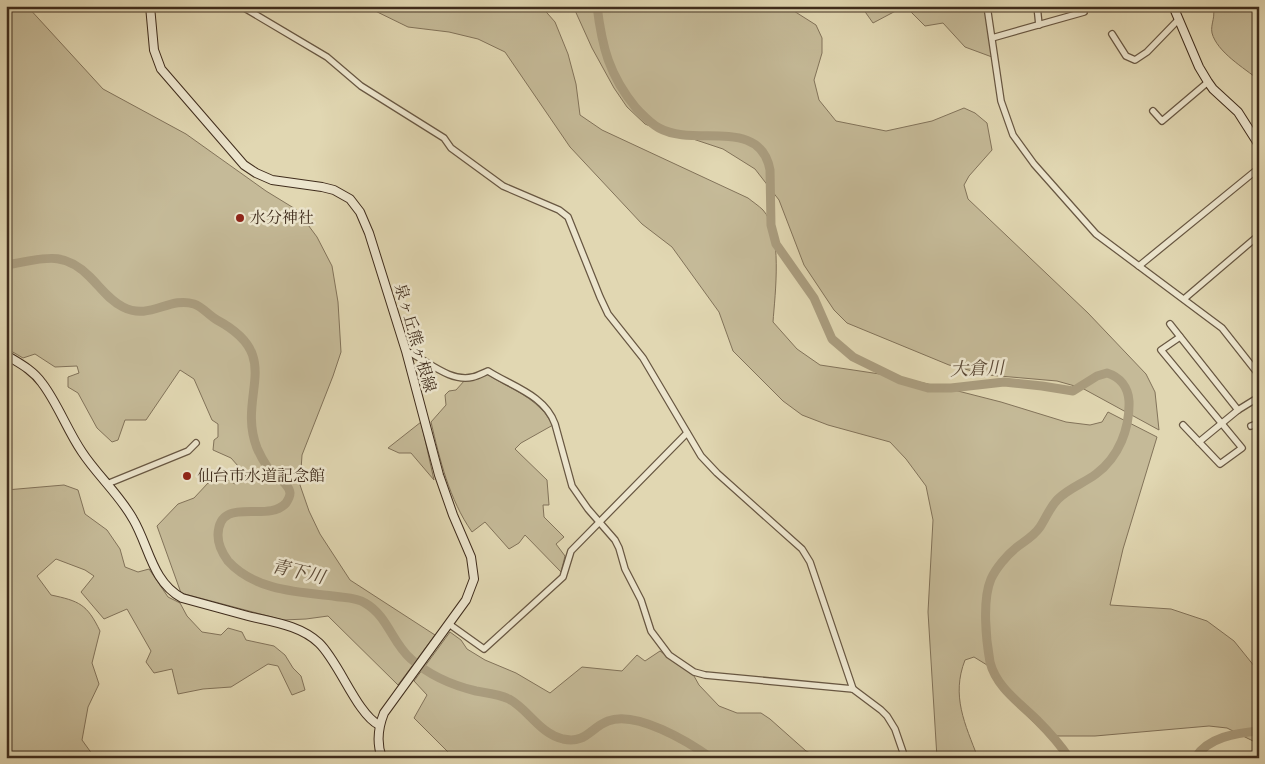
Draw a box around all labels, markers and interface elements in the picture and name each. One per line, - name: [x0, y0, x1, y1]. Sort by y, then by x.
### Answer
- place label: 水分神社: [250, 208, 314, 228]
- marker: 水分神社: [234, 212, 246, 224]
- street label: 泉ヶ丘熊ヶ根線: [390, 281, 440, 395]
- water label: 大倉川: [950, 356, 1006, 381]
- place label: 仙台市水道記念館: [197, 466, 325, 486]
- marker: 仙台市水道記念館: [181, 470, 193, 482]
- water label: 青下川: [269, 555, 329, 590]

